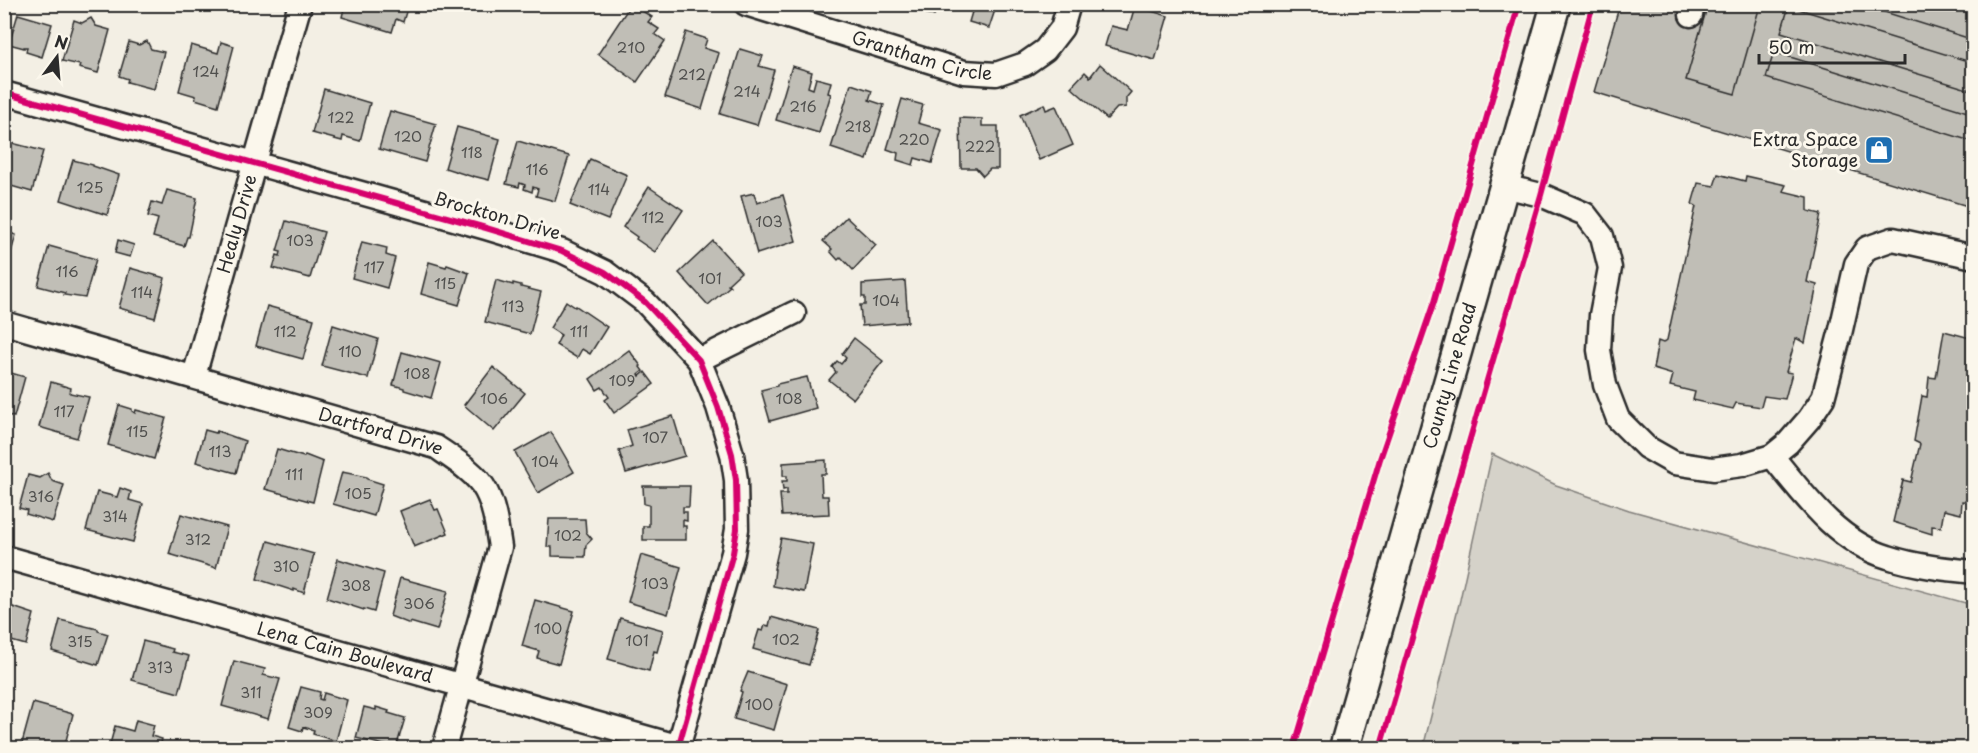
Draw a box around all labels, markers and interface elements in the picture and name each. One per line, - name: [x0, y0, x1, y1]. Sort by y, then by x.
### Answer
- street label: Grantham Circle: [849, 23, 993, 86]
- north arrow: [27, 27, 87, 87]
- scale bar: [1759, 27, 1904, 65]
- text: N: [52, 28, 71, 55]
- text: 50 m: [1768, 33, 1815, 60]
- house number: 210: [617, 35, 645, 58]
- house number: 124: [193, 59, 220, 82]
- house number: 212: [678, 62, 706, 85]
- house number: 214: [733, 79, 761, 102]
- house number: 216: [789, 94, 817, 117]
- house number: 122: [328, 105, 354, 128]
- house number: 218: [844, 114, 872, 137]
- house number: 120: [394, 124, 422, 147]
- place label: Extra Space Storage: [1752, 125, 1858, 173]
- house number: 220: [898, 127, 930, 150]
- house number: 222: [965, 134, 995, 157]
- shop icon: Extra Space Storage: [1863, 134, 1895, 166]
- house number: 118: [461, 140, 483, 163]
- house number: 116: [525, 157, 549, 180]
- street label: Healy Drive: [209, 171, 263, 276]
- house number: 125: [77, 175, 103, 198]
- house number: 114: [588, 177, 610, 200]
- street label: Brockton Drive: [431, 184, 564, 246]
- house number: 112: [641, 205, 665, 228]
- house number: 103: [755, 209, 783, 232]
- house number: 103: [286, 228, 314, 251]
- house number: 117: [363, 255, 385, 278]
- house number: 116: [55, 259, 79, 282]
- house number: 101: [698, 266, 722, 289]
- house number: 115: [434, 271, 456, 294]
- house number: 114: [131, 280, 153, 303]
- house number: 104: [872, 288, 900, 311]
- house number: 113: [502, 294, 524, 317]
- street label: County Line Road: [1415, 299, 1482, 452]
- house number: 112: [273, 319, 297, 342]
- house number: 111: [570, 319, 588, 342]
- house number: 110: [338, 339, 362, 362]
- house number: 108: [403, 361, 431, 384]
- house number: 109: [609, 368, 635, 391]
- house number: 106: [480, 386, 508, 409]
- house number: 108: [775, 386, 803, 409]
- house number: 117: [53, 399, 75, 422]
- street label: Dartford Drive: [316, 399, 450, 461]
- house number: 115: [126, 419, 148, 442]
- house number: 107: [642, 425, 668, 448]
- house number: 113: [209, 439, 231, 462]
- house number: 104: [531, 449, 559, 472]
- house number: 111: [285, 462, 303, 485]
- house number: 105: [344, 481, 372, 504]
- house number: 316: [28, 484, 54, 507]
- house number: 314: [102, 504, 128, 527]
- house number: 102: [554, 523, 582, 546]
- house number: 312: [185, 527, 211, 550]
- house number: 310: [273, 554, 299, 577]
- house number: 103: [641, 571, 669, 594]
- house number: 308: [341, 573, 371, 596]
- house number: 306: [403, 591, 435, 614]
- street label: Lena Cain Boulevard: [254, 614, 436, 689]
- house number: 100: [534, 616, 562, 639]
- house number: 102: [772, 627, 800, 650]
- house number: 101: [625, 628, 649, 651]
- house number: 315: [67, 629, 93, 652]
- house number: 313: [147, 655, 173, 678]
- house number: 311: [240, 680, 262, 703]
- house number: 100: [745, 692, 773, 715]
- house number: 309: [303, 700, 333, 723]

